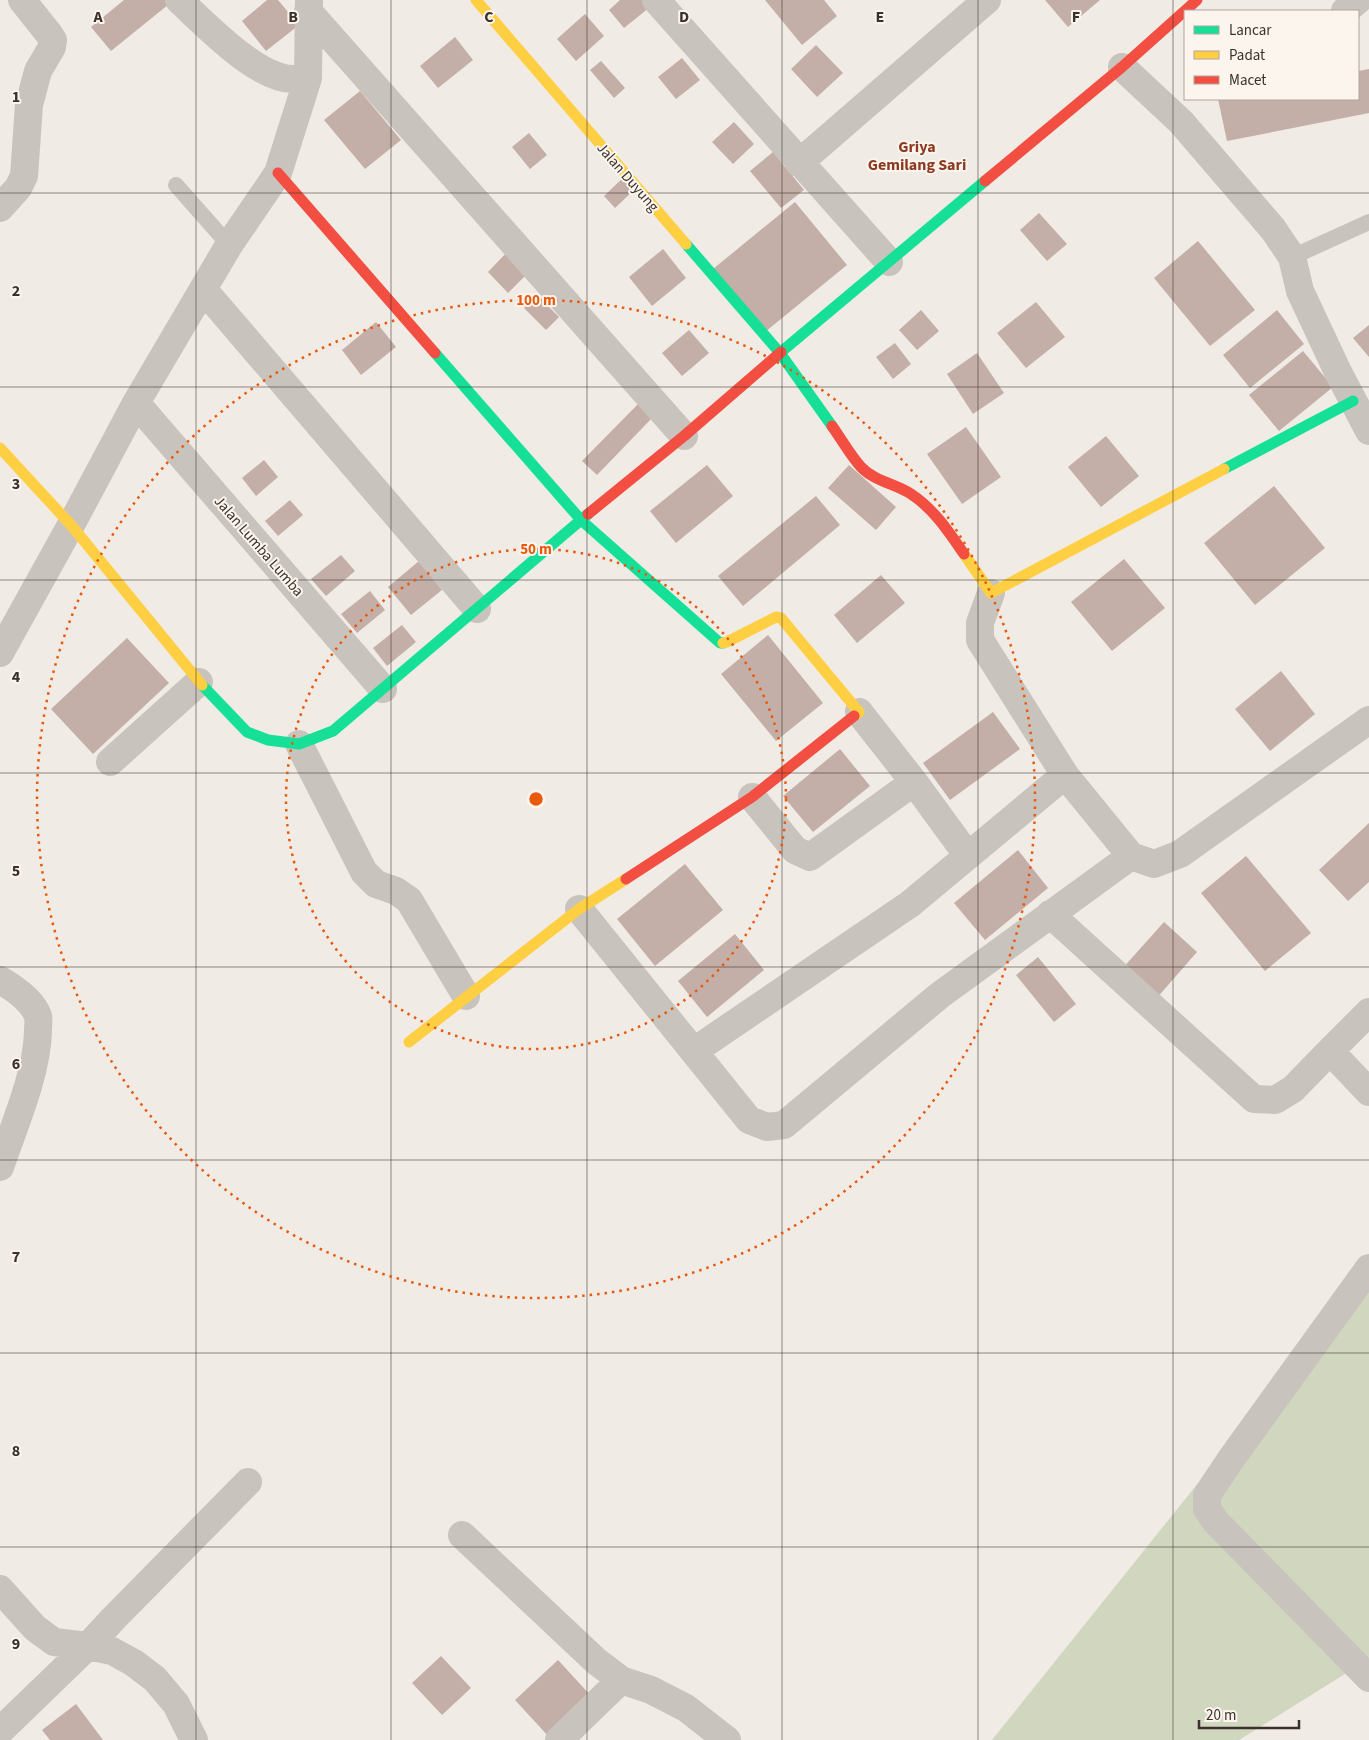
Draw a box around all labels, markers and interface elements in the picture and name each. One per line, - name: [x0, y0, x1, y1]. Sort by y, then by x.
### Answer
- text: A: [92, 6, 103, 28]
- text: B: [288, 6, 298, 28]
- text: C: [484, 6, 494, 28]
- text: D: [679, 6, 689, 28]
- text: E: [876, 6, 884, 28]
- text: F: [1072, 6, 1080, 28]
- legend: [1184, 10, 1359, 100]
- text: Lancar: [1229, 20, 1272, 41]
- text: Padat: [1229, 45, 1265, 66]
- text: Macet: [1229, 70, 1266, 91]
- text: 1: [12, 86, 20, 108]
- district label: Griya Gemilang Sari: [868, 136, 966, 176]
- street label: Jalan Duyung: [592, 138, 664, 217]
- text: 2: [12, 280, 20, 302]
- text: 100 m: [516, 290, 556, 311]
- text: 3: [12, 473, 20, 495]
- street label: Jalan Lumba Lumba: [209, 491, 308, 601]
- text: 50 m: [520, 539, 552, 560]
- text: 4: [12, 666, 21, 688]
- centre of rings: [527, 790, 545, 808]
- text: 5: [12, 860, 20, 882]
- text: 6: [12, 1053, 20, 1075]
- text: 7: [12, 1246, 20, 1268]
- text: 8: [12, 1440, 20, 1462]
- text: 9: [12, 1633, 20, 1655]
- scale bar: [1199, 1698, 1299, 1730]
- text: 20 m: [1206, 1705, 1236, 1726]

